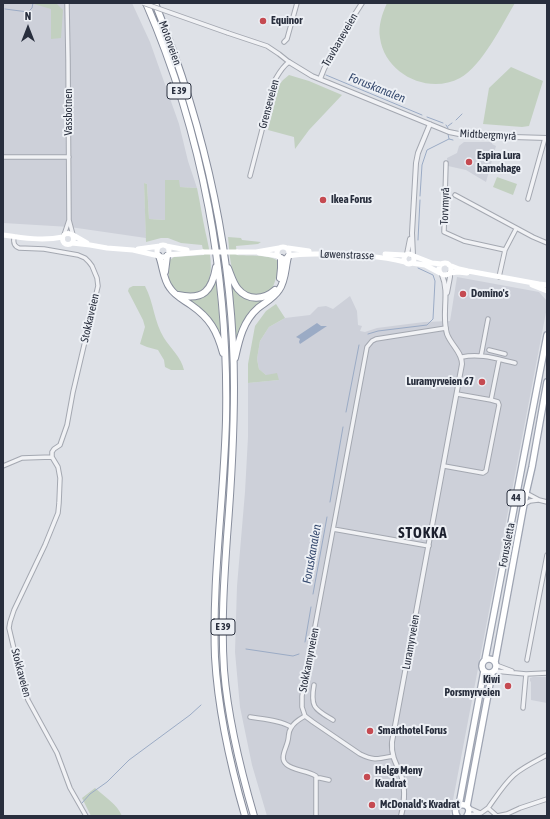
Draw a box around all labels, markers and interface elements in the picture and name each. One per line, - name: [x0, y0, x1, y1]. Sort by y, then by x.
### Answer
- north arrow: [8, 8, 48, 48]
- text: N: [25, 10, 31, 22]
- street label: Travbaneveien: [319, 11, 361, 69]
- place label: Equinor: [271, 14, 302, 28]
- marker: Equinor: [258, 16, 268, 26]
- street label: Motorveien: [156, 19, 184, 67]
- water label: Foruskanalen: [346, 70, 408, 106]
- street label: Grenseveien: [256, 78, 282, 130]
- road number: E 39: [167, 83, 191, 99]
- street label: Vassbotnen: [62, 88, 76, 136]
- street label: Midtbergmyrå: [459, 127, 517, 143]
- place label: Espira Lura barnehage: [477, 149, 521, 175]
- marker: Espira Lura barnehage: [464, 157, 474, 167]
- street label: Torvmyrå: [438, 187, 452, 225]
- place label: Ikea Forus: [331, 193, 372, 207]
- marker: Ikea Forus: [318, 195, 328, 205]
- street label: Løwenstrasse: [320, 247, 374, 263]
- place label: Domino's: [471, 287, 509, 301]
- marker: Domino's: [458, 289, 468, 299]
- street label: Stokkaveien: [78, 292, 102, 344]
- place label: Luramyrveien 67: [406, 375, 474, 389]
- marker: Luramyrveien 67: [477, 377, 487, 387]
- road number: 44: [507, 490, 525, 506]
- street label: Forussletta: [496, 522, 518, 568]
- water label: Foruskanalen: [300, 523, 324, 585]
- district label: STOKKA: [398, 524, 448, 542]
- street label: Luramyrveien: [400, 613, 422, 671]
- road number: E 39: [211, 619, 235, 635]
- street label: Stokkamyrveien: [296, 627, 322, 693]
- street label: Stokkaveien: [8, 647, 34, 699]
- place label: Kiwi Porsmyrveien: [444, 673, 500, 699]
- marker: Kiwi Porsmyrveien: [503, 681, 513, 691]
- place label: Smarthotel Forus: [378, 724, 447, 738]
- marker: Smarthotel Forus: [365, 726, 375, 736]
- place label: Helgø Meny Kvadrat: [375, 764, 423, 790]
- marker: Helgø Meny Kvadrat: [362, 772, 372, 782]
- place label: McDonald's Kvadrat: [380, 798, 460, 812]
- marker: McDonald's Kvadrat: [367, 800, 377, 810]

